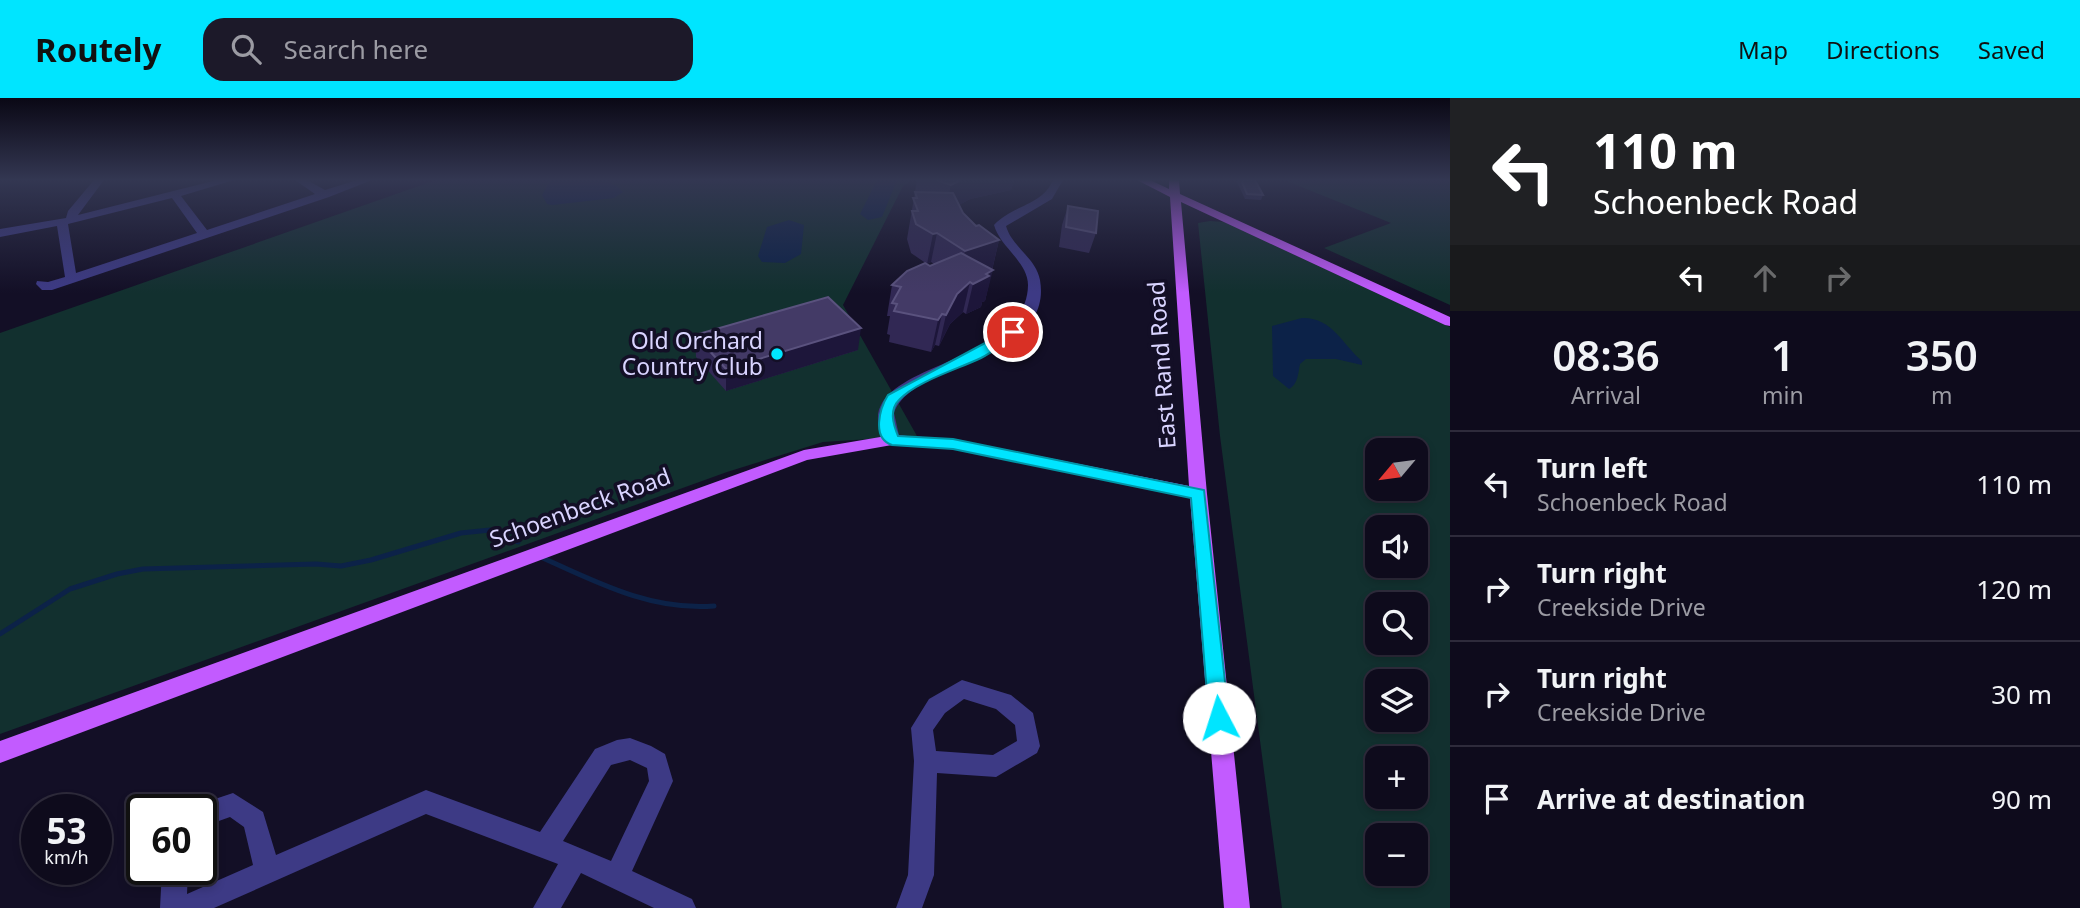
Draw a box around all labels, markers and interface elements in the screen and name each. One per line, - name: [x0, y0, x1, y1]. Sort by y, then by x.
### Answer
- search box: [203, 18, 693, 81]
- text: Routely: [35, 27, 161, 72]
- icon: search: [227, 30, 265, 68]
- text: Search here: [283, 31, 428, 67]
- text: Map: [1738, 33, 1788, 66]
- text: Directions: [1826, 33, 1940, 66]
- text: Saved: [1978, 33, 2045, 66]
- text: 110 m: [1593, 117, 1738, 183]
- icon: left: [1478, 126, 1569, 217]
- text: Schoenbeck Road: [1593, 180, 1858, 223]
- icon: left: [1673, 259, 1711, 297]
- icon: ahead: [1746, 259, 1784, 297]
- icon: right: [1819, 259, 1857, 297]
- street label: East Rand Road: [1139, 280, 1183, 450]
- pin: [983, 302, 1043, 362]
- icon: arrive: [994, 313, 1032, 351]
- place label: Old Orchard Country Club: [622, 324, 763, 382]
- text: 08:36: [1552, 326, 1660, 383]
- text: 1: [1771, 326, 1795, 383]
- text: 350: [1906, 326, 1978, 383]
- marker: Old Orchard Country Club: [769, 346, 785, 362]
- text: Arrival: [1571, 379, 1641, 411]
- text: min: [1762, 379, 1804, 411]
- text: m: [1931, 379, 1953, 411]
- north arrow: [1365, 438, 1428, 500]
- map controls: [1365, 438, 1428, 886]
- text: Turn left: [1537, 450, 1648, 486]
- street label: Schoenbeck Road: [485, 459, 675, 555]
- icon: left: [1478, 465, 1516, 503]
- text: 110 m: [1976, 466, 2052, 502]
- text: Schoenbeck Road: [1537, 486, 1728, 518]
- button: sound: [1365, 515, 1428, 578]
- text: Turn right: [1537, 555, 1667, 591]
- icon: right: [1478, 570, 1516, 608]
- text: 120 m: [1976, 571, 2052, 607]
- text: Creekside Drive: [1537, 591, 1706, 623]
- button: search: [1365, 592, 1428, 655]
- text: Turn right: [1537, 660, 1667, 696]
- button: layers: [1365, 669, 1428, 732]
- icon: right: [1478, 675, 1516, 713]
- text: 30 m: [1991, 676, 2052, 712]
- position arrow: [1182, 681, 1256, 755]
- text: Creekside Drive: [1537, 696, 1706, 728]
- button: +: [1365, 746, 1428, 809]
- icon: arrive: [1478, 780, 1516, 818]
- text: Arrive at destination: [1537, 781, 1806, 817]
- text: 90 m: [1991, 781, 2052, 817]
- speed limit sign: 60: [126, 794, 217, 885]
- text: 53: [46, 807, 87, 854]
- button: −: [1365, 823, 1428, 886]
- text: km/h: [44, 845, 89, 869]

